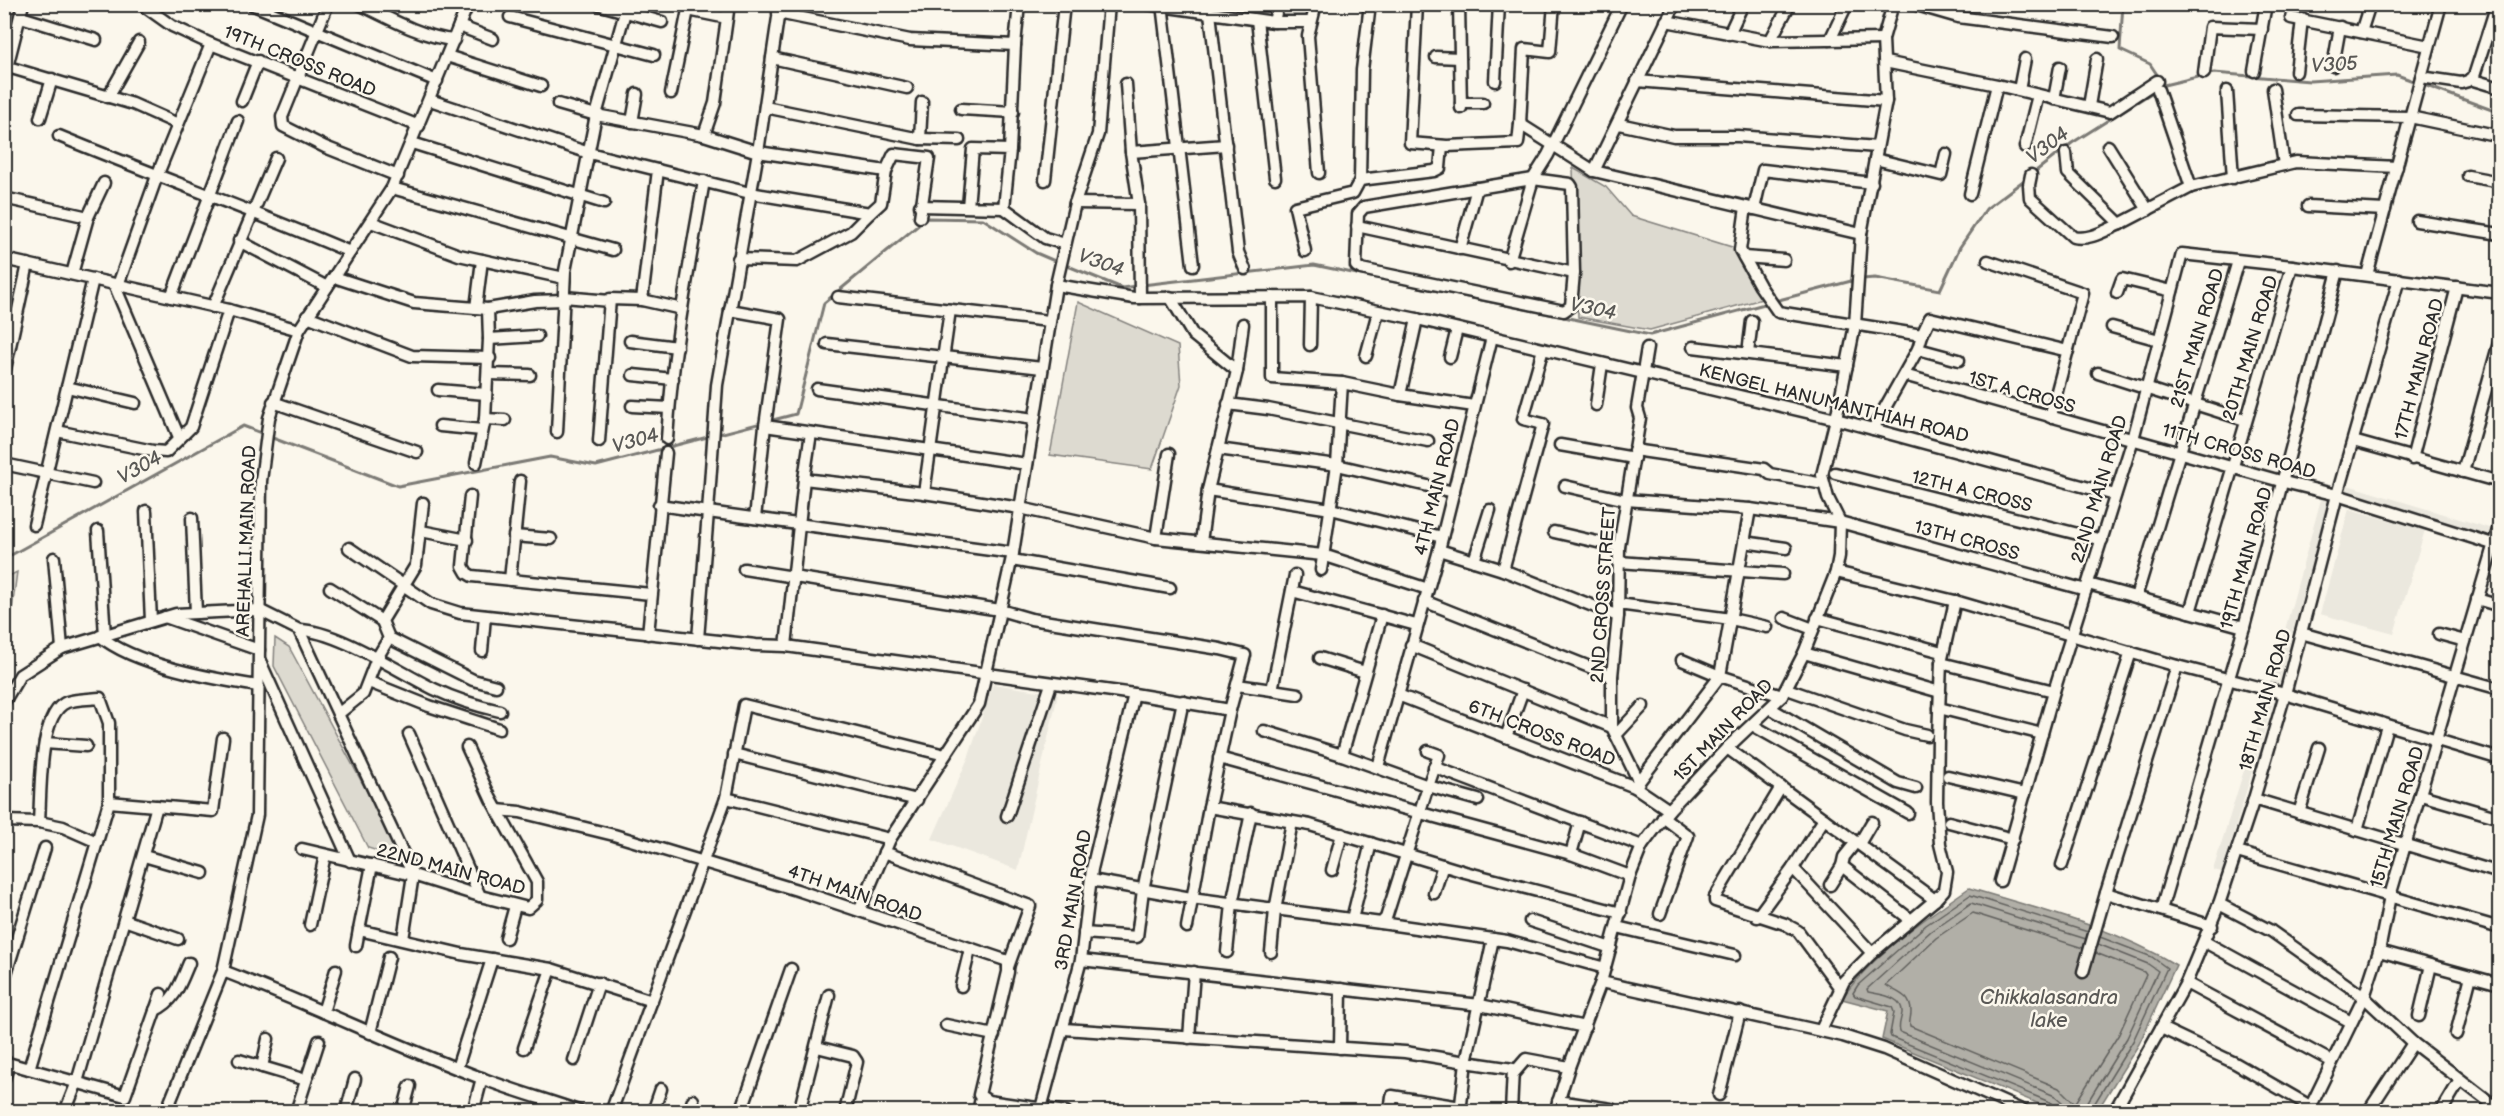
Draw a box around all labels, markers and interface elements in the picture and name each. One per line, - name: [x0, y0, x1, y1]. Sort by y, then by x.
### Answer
- street label: 19TH CROSS ROAD: [221, 21, 379, 102]
- water label: V305: [2310, 52, 2359, 78]
- water label: V304: [2021, 122, 2074, 170]
- water label: V304: [1074, 244, 1127, 282]
- street label: 21ST MAIN ROAD: [2166, 266, 2229, 410]
- street label: 20TH MAIN ROAD: [2218, 273, 2283, 423]
- water label: V304: [1567, 292, 1619, 326]
- street label: 17TH MAIN ROAD: [2391, 296, 2448, 442]
- street label: KENGEL HANUMANTHIAH ROAD: [1697, 360, 1971, 447]
- street label: 1ST A CROSS: [1966, 367, 2078, 418]
- street label: 22ND MAIN ROAD: [2067, 413, 2132, 566]
- street label: 4TH MAIN ROAD: [1410, 416, 1465, 558]
- street label: 11TH CROSS ROAD: [2160, 420, 2318, 483]
- water label: V304: [609, 423, 661, 459]
- street label: AREHALLI MAIN ROAD: [233, 445, 260, 637]
- water label: V304: [113, 446, 166, 490]
- street label: 12TH A CROSS: [1910, 466, 2034, 517]
- street label: 19TH MAIN ROAD: [2216, 485, 2277, 632]
- street label: 2ND CROSS STREET: [1587, 506, 1620, 684]
- street label: 13TH CROSS: [1912, 516, 2022, 565]
- street label: 18TH MAIN ROAD: [2235, 627, 2296, 774]
- street label: 1ST MAIN ROAD: [1669, 675, 1777, 786]
- street label: 6TH CROSS ROAD: [1465, 696, 1618, 771]
- street label: 15TH MAIN ROAD: [2366, 744, 2429, 890]
- street label: 3RD MAIN ROAD: [1051, 828, 1096, 972]
- street label: 22ND MAIN ROAD: [374, 839, 528, 899]
- street label: 4TH MAIN ROAD: [785, 861, 925, 926]
- water label: Chikkalasandra lake: [1980, 986, 2118, 1033]

